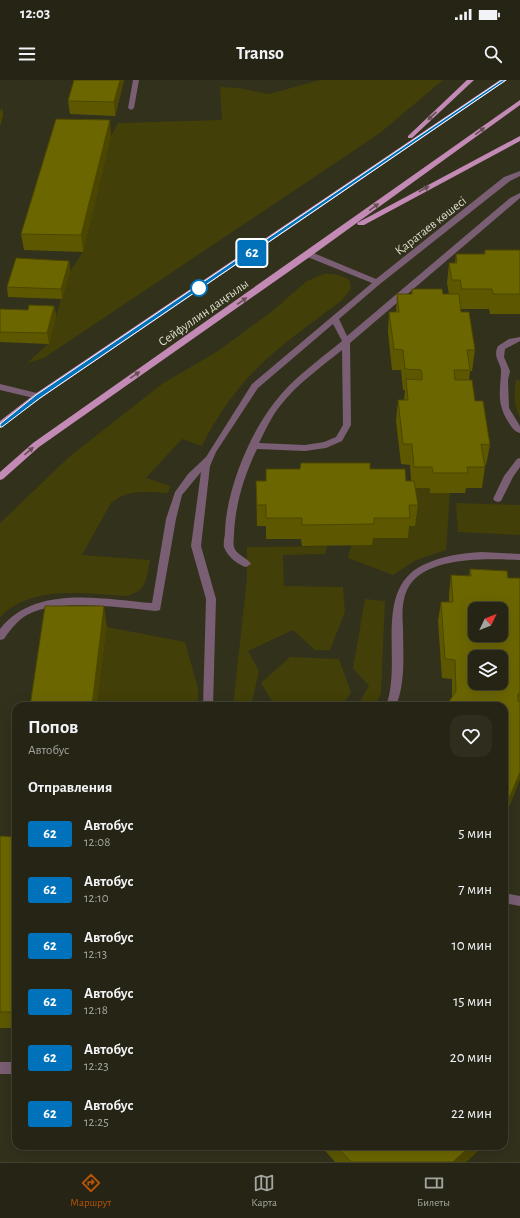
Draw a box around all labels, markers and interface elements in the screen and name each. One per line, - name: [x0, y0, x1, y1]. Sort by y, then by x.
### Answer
- text: 12:03: [20, 6, 50, 21]
- icon: menu: [16, 43, 38, 65]
- icon: search: [482, 43, 504, 65]
- text: Transo: [236, 45, 284, 63]
- one-way arrow: [428, 111, 437, 120]
- one-way arrow: [474, 127, 485, 135]
- one-way arrow: [418, 186, 430, 193]
- street label: Қаратаев көшесі: [393, 194, 469, 258]
- one-way arrow: [369, 203, 379, 211]
- line badge: 62: [234, 240, 270, 266]
- text: 62: [245, 246, 259, 260]
- street label: Сейфуллин даңғылы: [156, 277, 251, 349]
- unlabelled marker: [190, 279, 208, 297]
- one-way arrow: [236, 297, 247, 305]
- one-way arrow: [130, 371, 140, 379]
- one-way arrow: [24, 446, 35, 455]
- north arrow: [468, 602, 508, 642]
- map controls: [468, 602, 508, 690]
- button: layers: [468, 650, 508, 690]
- button: heart: [450, 715, 492, 757]
- text: Попов: [28, 718, 78, 737]
- text: Автобус: [28, 744, 69, 757]
- text: Отправления: [28, 780, 112, 795]
- text: Автобус: [84, 818, 134, 833]
- text: 5 мин: [458, 826, 492, 841]
- text: 62: [43, 827, 57, 841]
- text: 12:08: [84, 836, 110, 849]
- text: Автобус: [84, 874, 134, 889]
- text: 7 мин: [458, 882, 492, 897]
- text: 62: [43, 883, 57, 897]
- text: 12:10: [84, 892, 109, 905]
- text: Автобус: [84, 930, 134, 945]
- text: 10 мин: [452, 938, 492, 953]
- text: 62: [43, 939, 57, 953]
- text: 12:13: [84, 948, 107, 961]
- text: Автобус: [84, 986, 134, 1001]
- text: 15 мин: [453, 994, 492, 1009]
- text: 62: [43, 995, 57, 1009]
- text: 12:18: [84, 1004, 108, 1017]
- text: Автобус: [84, 1042, 134, 1057]
- text: 20 мин: [450, 1050, 492, 1065]
- text: 62: [43, 1051, 57, 1065]
- text: 12:23: [84, 1060, 109, 1073]
- text: Автобус: [84, 1098, 134, 1113]
- text: 22 мин: [451, 1106, 492, 1121]
- text: 62: [43, 1107, 57, 1121]
- text: 12:25: [84, 1116, 109, 1129]
- tab: Маршрут: [70, 1172, 111, 1209]
- tab: Карта: [251, 1172, 277, 1209]
- tab: Билеты: [417, 1172, 450, 1209]

